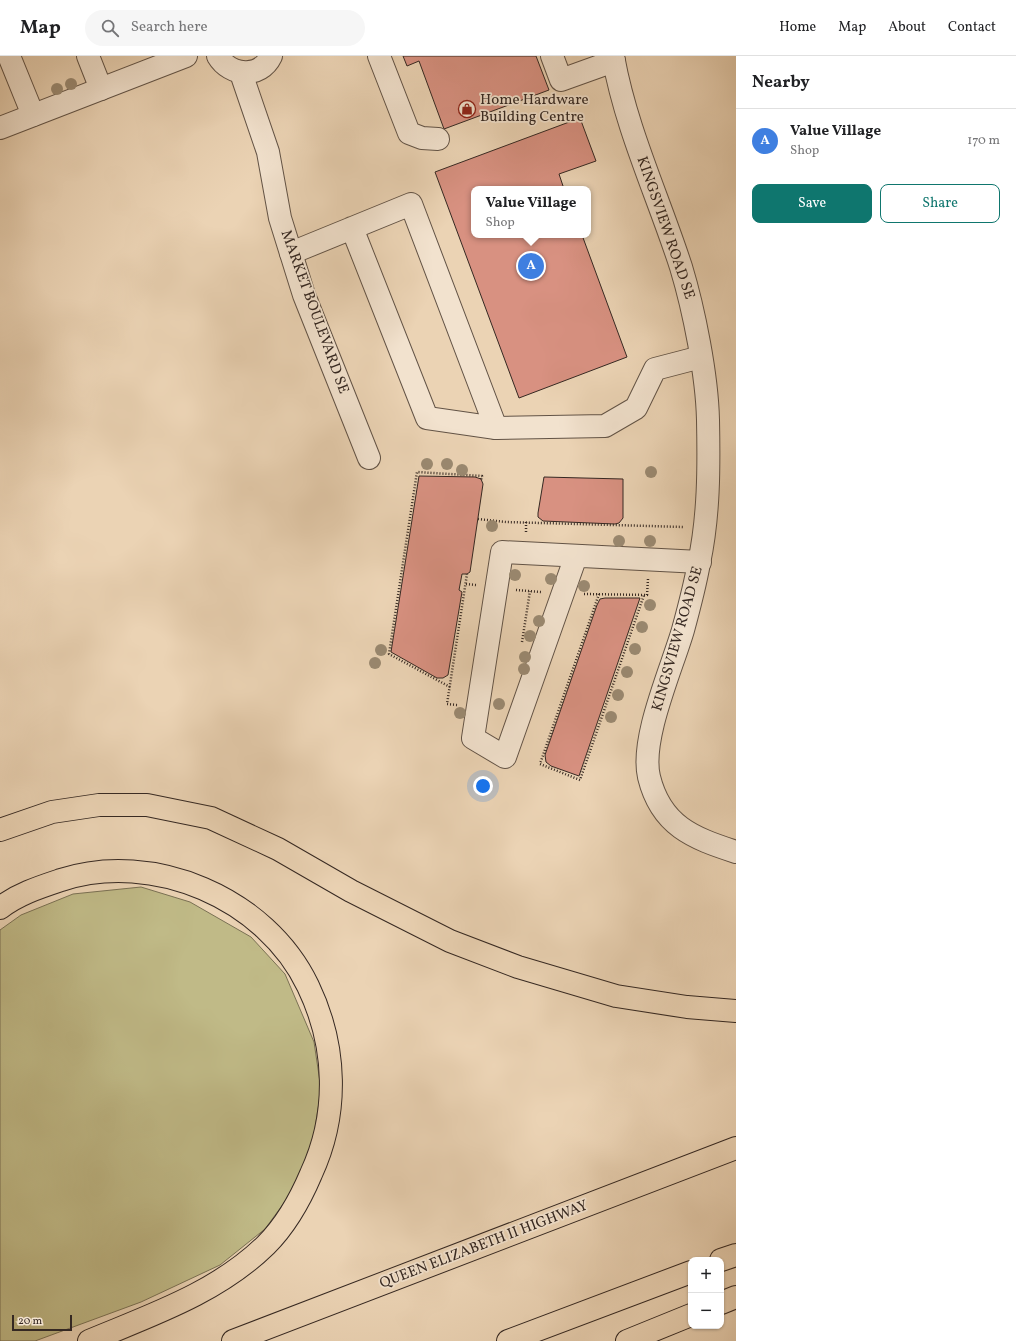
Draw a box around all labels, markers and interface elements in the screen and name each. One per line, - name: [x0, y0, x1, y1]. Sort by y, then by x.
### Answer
- search box: [85, 10, 365, 46]
- text: Map: [20, 15, 61, 41]
- icon: search: [99, 17, 121, 39]
- text: Search here: [131, 17, 208, 38]
- text: Home: [779, 18, 816, 37]
- text: Map: [838, 18, 866, 37]
- text: About: [888, 18, 926, 37]
- text: Contact: [948, 18, 996, 37]
- text: Nearby: [752, 71, 810, 94]
- place label: Home Hardware Building Centre: [480, 90, 589, 128]
- shop icon: Home Hardware Building Centre: [457, 99, 477, 119]
- text: Value Village: [790, 121, 881, 142]
- text: A: [760, 132, 770, 150]
- text: 170 m: [967, 132, 1000, 150]
- text: Shop: [790, 142, 819, 160]
- street label: KINGSVIEW ROAD SE: [631, 154, 699, 302]
- button: Save: [752, 184, 872, 223]
- button: Share: [880, 184, 1000, 223]
- popup: [471, 186, 591, 238]
- text: Value Village: [485, 193, 577, 214]
- text: Shop: [485, 214, 515, 232]
- street label: MARKET BOULEVARD SE: [275, 227, 353, 397]
- pin: A: [518, 251, 544, 281]
- street label: KINGSVIEW ROAD SE: [647, 564, 709, 714]
- your location: [473, 776, 493, 796]
- street label: QUEEN ELIZABETH II HIGHWAY: [377, 1195, 592, 1295]
- map controls: [688, 1257, 724, 1329]
- button: +: [688, 1257, 724, 1293]
- button: −: [688, 1293, 724, 1329]
- scale bar: [12, 1313, 72, 1332]
- text: 20 m: [18, 1314, 42, 1329]

